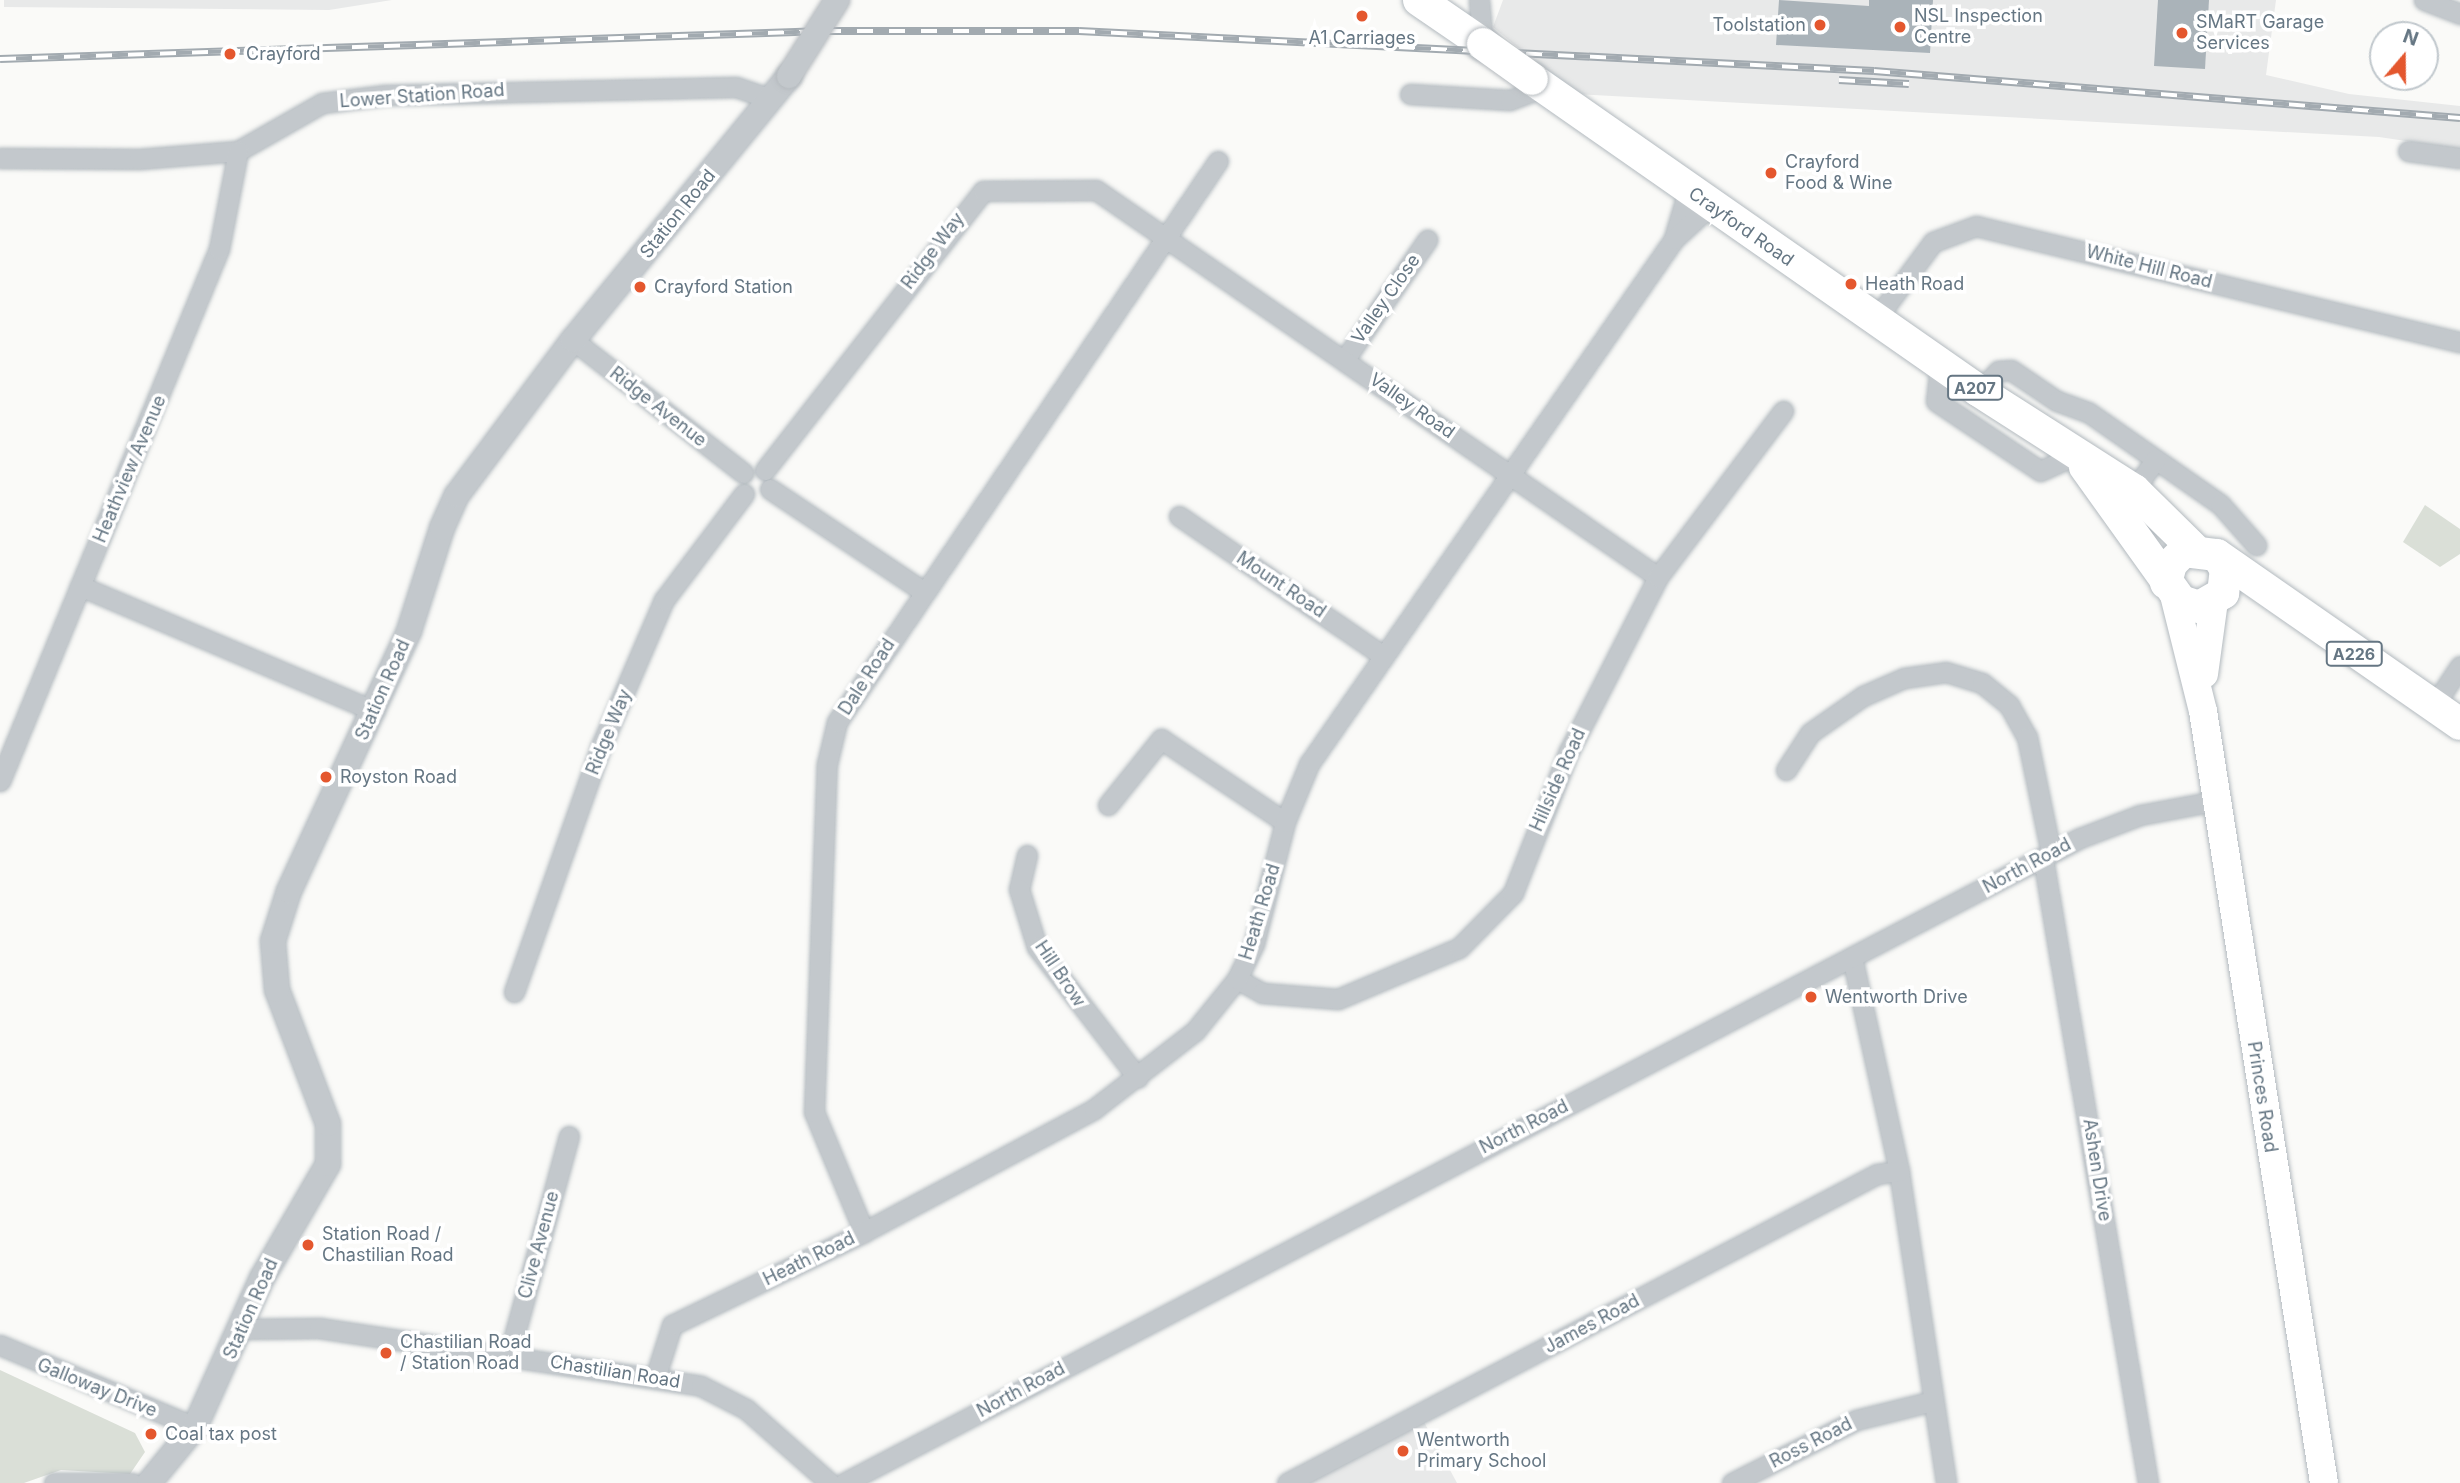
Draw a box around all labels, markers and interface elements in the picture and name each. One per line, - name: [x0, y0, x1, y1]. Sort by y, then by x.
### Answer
- place label: NSL Inspection Centre: [1914, 6, 2043, 48]
- marker: A1 Carriages: [1354, 8, 1370, 24]
- place label: SMaRT Garage Services: [2196, 12, 2324, 54]
- place label: Toolstation: [1713, 14, 1806, 36]
- marker: Toolstation: [1812, 17, 1828, 33]
- marker: NSL Inspection Centre: [1892, 19, 1908, 35]
- north arrow: [2369, 21, 2439, 91]
- text: N: [2400, 24, 2421, 51]
- marker: SMaRT Garage Services: [2174, 25, 2190, 41]
- place label: A1 Carriages: [1308, 27, 1416, 49]
- place label: Crayford: [246, 43, 321, 65]
- marker: Crayford: [220, 44, 240, 64]
- street label: Lower Station Road: [339, 79, 505, 113]
- place label: Crayford Food & Wine: [1785, 152, 1892, 194]
- street label: Station Road: [636, 165, 720, 263]
- marker: Crayford Food & Wine: [1763, 165, 1779, 181]
- street label: Crayford Road: [1684, 183, 1798, 271]
- street label: Ridge Way: [897, 208, 969, 294]
- street label: White Hill Road: [2084, 241, 2214, 293]
- street label: Valley Close: [1347, 250, 1425, 348]
- place label: Heath Road: [1865, 273, 1964, 295]
- place label: Crayford Station: [654, 276, 793, 298]
- marker: Heath Road: [1843, 276, 1859, 292]
- marker: Crayford Station: [632, 279, 648, 295]
- street label: Ridge Avenue: [605, 363, 711, 451]
- street label: Valley Road: [1365, 369, 1459, 443]
- road number: A207: [1947, 376, 2003, 400]
- street label: Heathview Avenue: [89, 392, 171, 546]
- street label: Mount Road: [1232, 547, 1330, 623]
- street label: Dale Road: [834, 635, 900, 719]
- street label: Station Road: [351, 636, 415, 744]
- road number: A226: [2324, 642, 2384, 666]
- street label: Ridge Way: [582, 686, 636, 778]
- street label: Hillside Road: [1526, 725, 1590, 835]
- place label: Royston Road: [340, 766, 457, 788]
- marker: Royston Road: [318, 769, 334, 785]
- street label: North Road: [1979, 834, 2075, 898]
- street label: Heath Road: [1235, 861, 1285, 963]
- street label: Hill Brow: [1030, 937, 1090, 1011]
- place label: Wentworth Drive: [1825, 986, 1968, 1008]
- marker: Wentworth Drive: [1803, 989, 1819, 1005]
- street label: Princes Road: [2243, 1040, 2281, 1154]
- street label: North Road: [1476, 1095, 1572, 1159]
- street label: Ashen Drive: [2078, 1117, 2116, 1223]
- street label: Clive Avenue: [514, 1189, 564, 1301]
- place label: Station Road / Chastilian Road: [322, 1224, 454, 1266]
- street label: Heath Road: [760, 1228, 858, 1290]
- marker: Station Road / Chastilian Road: [300, 1237, 316, 1253]
- street label: Station Road: [219, 1255, 283, 1363]
- street label: James Road: [1541, 1290, 1643, 1358]
- place label: Chastilian Road / Station Road: [400, 1332, 532, 1374]
- marker: Chastilian Road / Station Road: [378, 1345, 394, 1361]
- street label: Chastilian Road: [548, 1351, 682, 1393]
- street label: Galloway Drive: [34, 1354, 160, 1422]
- street label: North Road: [973, 1358, 1069, 1422]
- street label: Ross Road: [1766, 1413, 1856, 1473]
- place label: Coal tax post: [165, 1423, 277, 1445]
- marker: Coal tax post: [143, 1426, 159, 1442]
- place label: Wentworth Primary School: [1417, 1430, 1546, 1472]
- marker: Wentworth Primary School: [1395, 1443, 1411, 1459]

